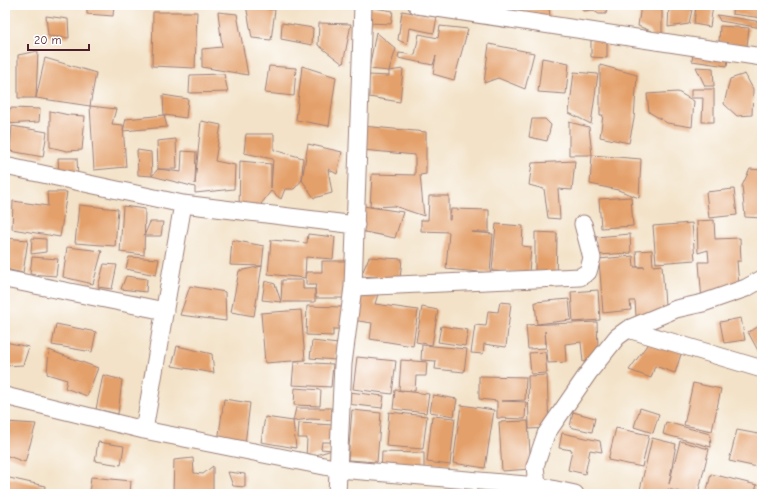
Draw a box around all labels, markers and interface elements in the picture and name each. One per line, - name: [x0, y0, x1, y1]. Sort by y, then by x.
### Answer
- scale bar: [28, 26, 89, 52]
- text: 20 m: [34, 33, 62, 47]

